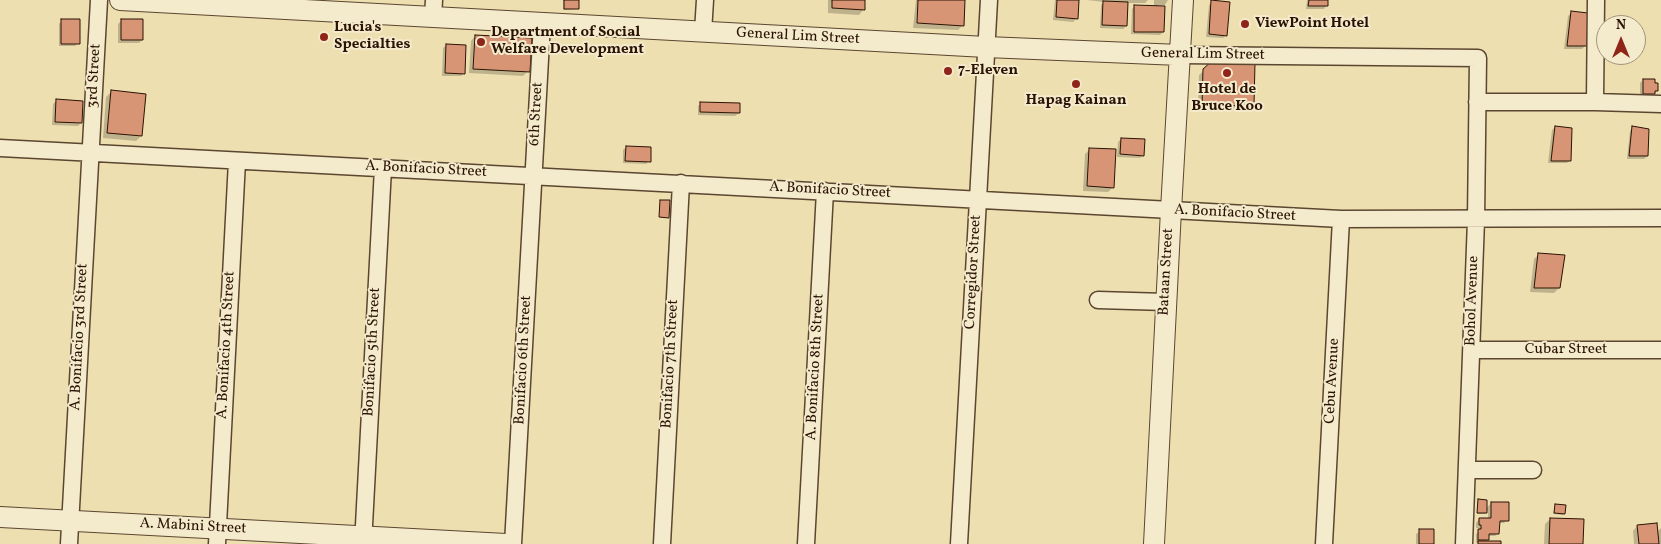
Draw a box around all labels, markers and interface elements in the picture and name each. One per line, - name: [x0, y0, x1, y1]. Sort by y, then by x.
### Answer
- place label: ViewPoint Hotel: [1255, 15, 1369, 33]
- north arrow: [1596, 15, 1646, 65]
- text: N: [1616, 16, 1626, 35]
- marker: ViewPoint Hotel: [1239, 18, 1251, 30]
- place label: Lucia's Specialties: [334, 19, 410, 54]
- place label: Department of Social Welfare Development: [491, 24, 644, 59]
- street label: General Lim Street: [736, 25, 860, 49]
- marker: Lucia's Specialties: [318, 31, 330, 43]
- marker: Department of Social Welfare Development: [475, 36, 487, 48]
- street label: 3rd Street: [84, 43, 106, 109]
- street label: General Lim Street: [1141, 45, 1265, 65]
- place label: 7-Eleven: [958, 62, 1018, 80]
- marker: 7-Eleven: [942, 65, 954, 77]
- marker: Hotel de Bruce Koo: [1221, 67, 1233, 79]
- marker: Hapag Kainan: [1070, 78, 1082, 90]
- place label: Hotel de Bruce Koo: [1191, 81, 1263, 116]
- street label: 6th Street: [526, 82, 548, 146]
- place label: Hapag Kainan: [1025, 92, 1127, 110]
- street label: A. Bonifacio Street: [365, 158, 487, 182]
- street label: A. Bonifacio Street: [769, 179, 891, 203]
- street label: A. Bonifacio Street: [1174, 202, 1296, 226]
- street label: Corregidor Street: [962, 214, 986, 330]
- street label: Bataan Street: [1156, 228, 1178, 316]
- street label: Bohol Avenue: [1462, 255, 1484, 347]
- street label: A. Bonifacio 3rd Street: [67, 263, 93, 411]
- street label: A. Bonifacio 4th Street: [214, 271, 240, 419]
- street label: Bonifacio 5th Street: [361, 287, 385, 417]
- street label: A. Bonifacio 8th Street: [803, 293, 829, 441]
- street label: Bonifacio 6th Street: [512, 295, 536, 425]
- street label: Bonifacio 7th Street: [659, 299, 683, 429]
- street label: Cebu Avenue: [1322, 338, 1344, 424]
- street label: Cubar Street: [1525, 341, 1607, 359]
- street label: A. Mabini Street: [139, 515, 247, 539]

